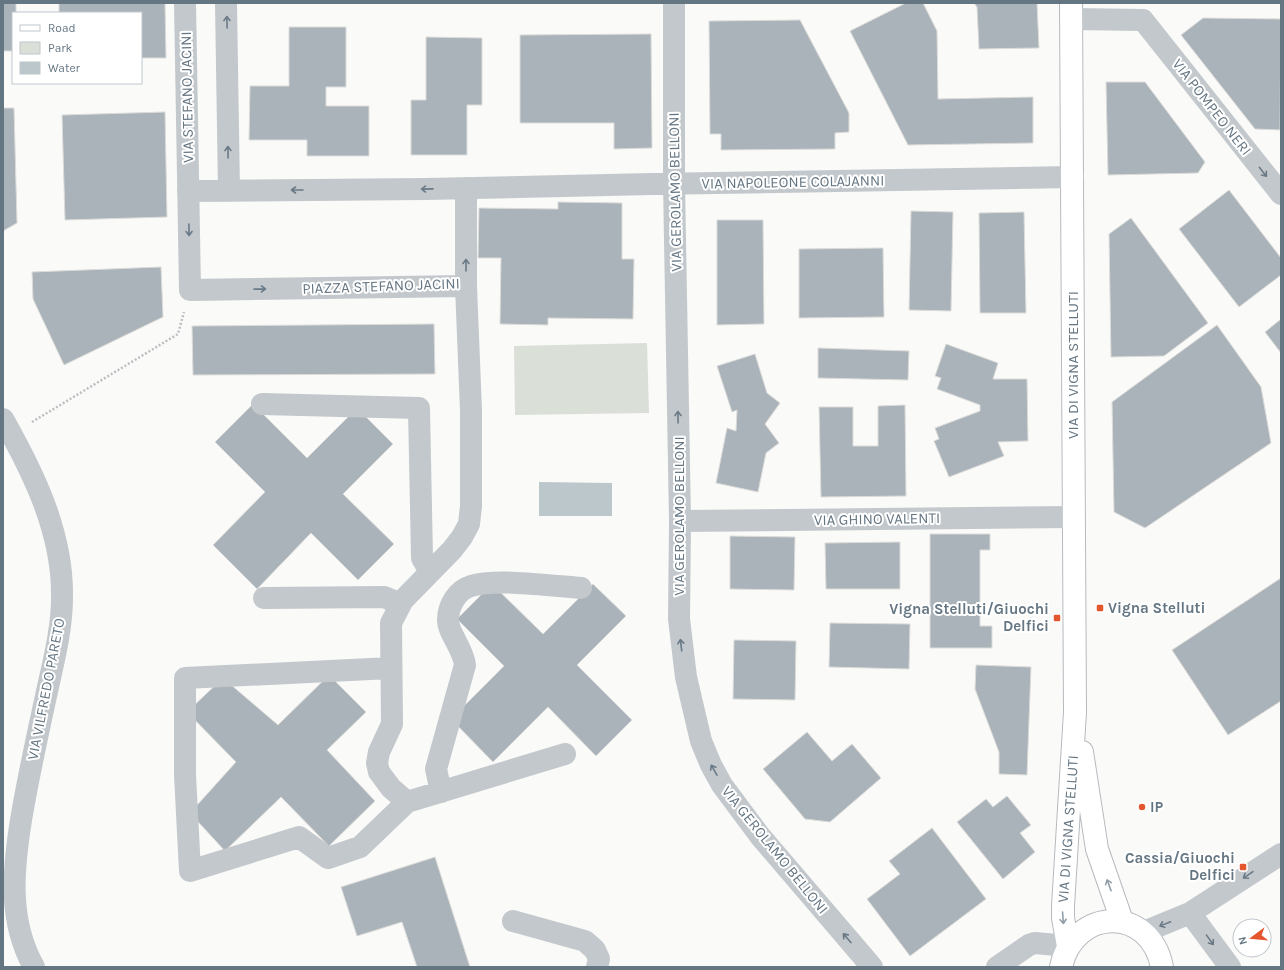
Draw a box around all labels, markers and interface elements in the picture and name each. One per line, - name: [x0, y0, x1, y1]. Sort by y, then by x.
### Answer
- legend: [12, 12, 142, 84]
- one-way arrow: [223, 16, 231, 29]
- text: Road: [48, 21, 76, 35]
- street label: VIA STEFANO JACINI: [177, 31, 197, 163]
- text: Park: [48, 41, 73, 55]
- street label: VIA POMPEO NERI: [1169, 55, 1255, 159]
- text: Water: [48, 61, 81, 75]
- street label: VIA GEROLAMO BELLONI: [665, 112, 685, 272]
- one-way arrow: [224, 146, 232, 159]
- one-way arrow: [1259, 166, 1267, 177]
- street label: VIA NAPOLEONE COLAJANNI: [701, 171, 885, 193]
- one-way arrow: [421, 185, 434, 193]
- one-way arrow: [291, 186, 304, 194]
- one-way arrow: [185, 223, 193, 236]
- one-way arrow: [462, 259, 470, 272]
- street label: PIAZZA STEFANO JACINI: [302, 274, 460, 298]
- one-way arrow: [253, 286, 266, 293]
- street label: VIA DI VIGNA STELLUTI: [1064, 291, 1082, 439]
- one-way arrow: [675, 411, 682, 424]
- street label: VIA GEROLAMO BELLONI: [670, 436, 688, 596]
- street label: VIA GHINO VALENTI: [814, 509, 940, 529]
- place label: Vigna Stelluti: [1108, 599, 1205, 617]
- place label: Vigna Stelluti/Giuochi Delfici: [889, 600, 1049, 635]
- marker: Vigna Stelluti: [1095, 603, 1105, 613]
- marker: Vigna Stelluti/Giuochi Delfici: [1052, 613, 1062, 623]
- street label: VIA VILFREDO PARETO: [23, 616, 69, 762]
- one-way arrow: [677, 639, 685, 652]
- street label: VIA DI VIGNA STELLUTI: [1054, 755, 1082, 903]
- one-way arrow: [709, 764, 717, 776]
- street label: VIA GEROLAMO BELLONI: [718, 782, 832, 918]
- place label: IP: [1150, 798, 1164, 816]
- marker: IP: [1137, 802, 1147, 812]
- place label: Cassia/Giuochi Delfici: [1125, 849, 1235, 884]
- marker: Cassia/Giuochi Delfici: [1238, 862, 1248, 872]
- one-way arrow: [1243, 871, 1254, 880]
- one-way arrow: [1104, 879, 1112, 891]
- one-way arrow: [1060, 911, 1067, 924]
- north arrow: [1232, 918, 1272, 958]
- one-way arrow: [1159, 921, 1171, 928]
- one-way arrow: [842, 932, 851, 943]
- one-way arrow: [1205, 934, 1214, 945]
- text: N: [1236, 935, 1250, 946]

